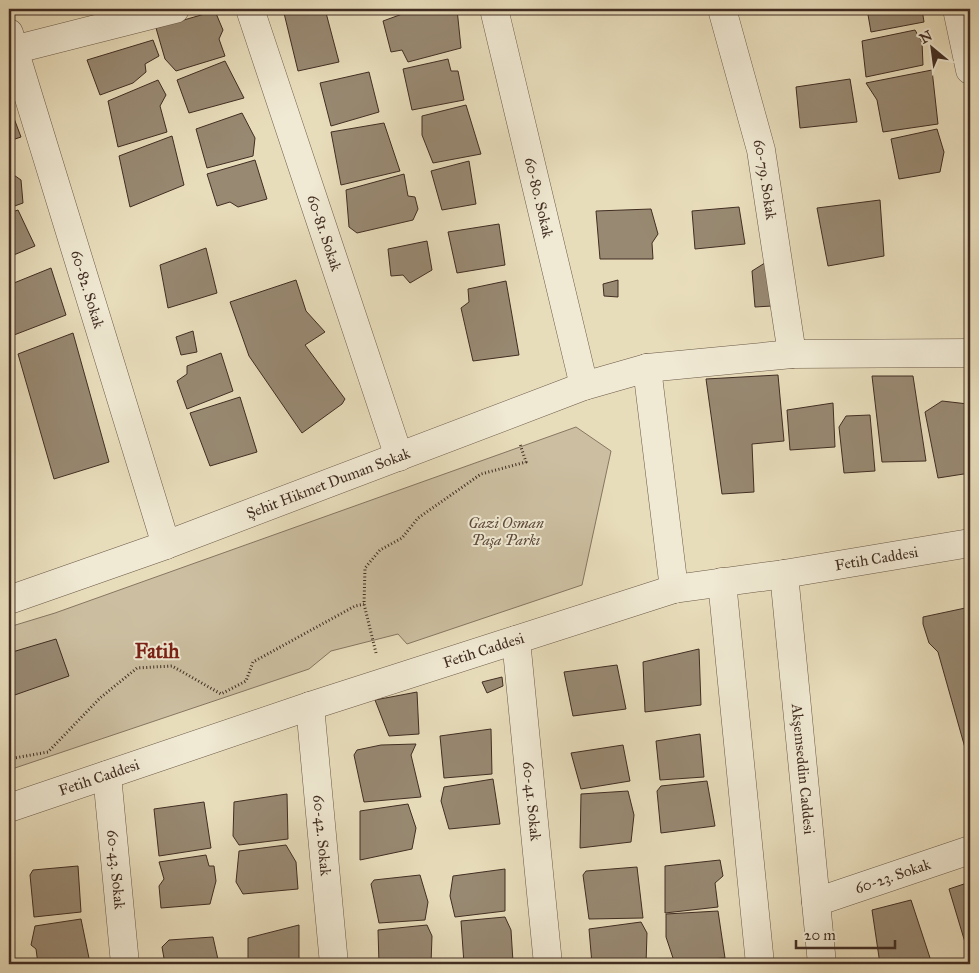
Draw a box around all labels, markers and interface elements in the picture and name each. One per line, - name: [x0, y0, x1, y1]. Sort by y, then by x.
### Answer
- north arrow: [906, 22, 956, 72]
- text: N: [917, 27, 935, 47]
- street label: 60-79. Sokak: [749, 137, 780, 221]
- street label: 60-80. Sokak: [521, 156, 557, 240]
- street label: 60-81. Sokak: [303, 192, 346, 273]
- street label: 60-82. Sokak: [67, 248, 108, 331]
- street label: Şehit Hikmet Duman Sokak: [244, 444, 413, 523]
- park label: Gazi Osman Paşa Parkı: [468, 514, 544, 549]
- street label: Fetih Caddesi: [834, 543, 920, 574]
- street label: Fetih Caddesi: [441, 629, 526, 672]
- district label: Fatih: [135, 639, 180, 663]
- street label: Akşemseddin Caddesi: [788, 702, 818, 835]
- street label: Fetih Caddesi: [56, 755, 142, 800]
- street label: 60-41. Sokak: [519, 761, 545, 842]
- street label: 60-42. Sokak: [309, 794, 335, 877]
- street label: 60-43. Sokak: [103, 829, 129, 910]
- street label: 60-23. Sokak: [852, 855, 933, 897]
- scale bar: [796, 918, 895, 950]
- text: 20 m: [804, 926, 836, 944]

